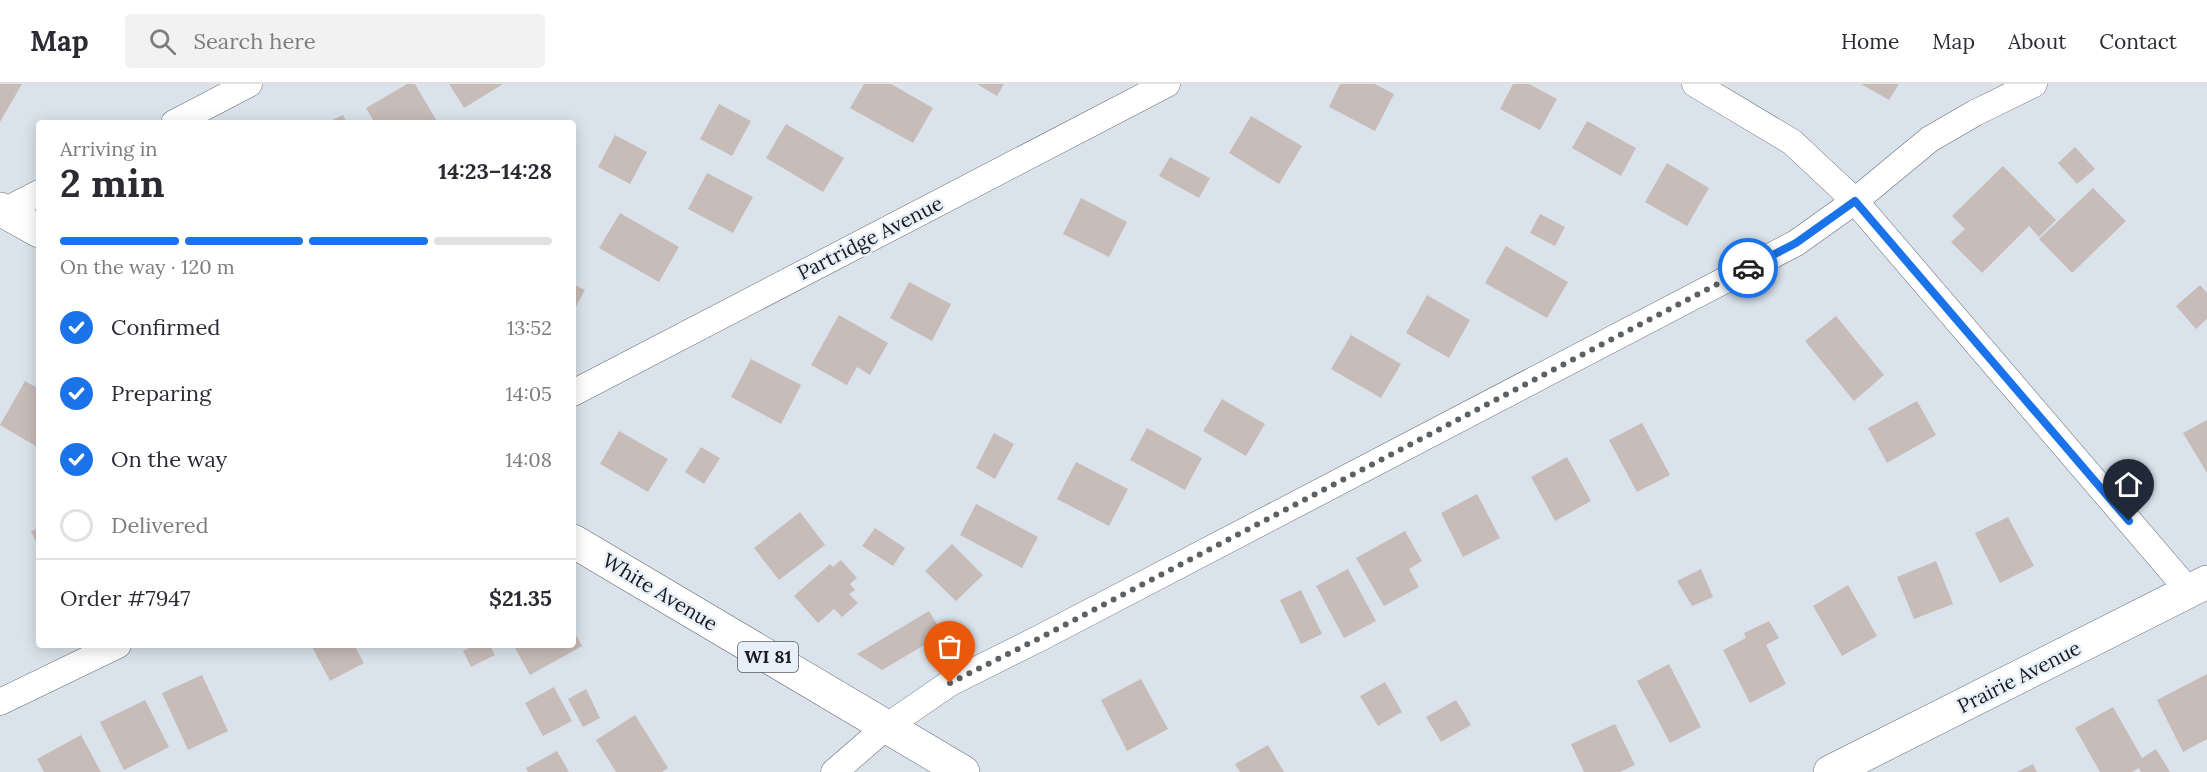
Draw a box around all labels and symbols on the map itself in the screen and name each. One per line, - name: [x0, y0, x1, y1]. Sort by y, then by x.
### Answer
- street label: Partridge Avenue: [793, 190, 947, 285]
- courier: [1718, 238, 1778, 298]
- pin: [2103, 459, 2154, 521]
- street label: White Avenue: [598, 547, 723, 636]
- pin: [924, 621, 975, 683]
- street label: Prairie Avenue: [1953, 635, 2085, 718]
- road number: WI 81: [738, 642, 798, 672]

